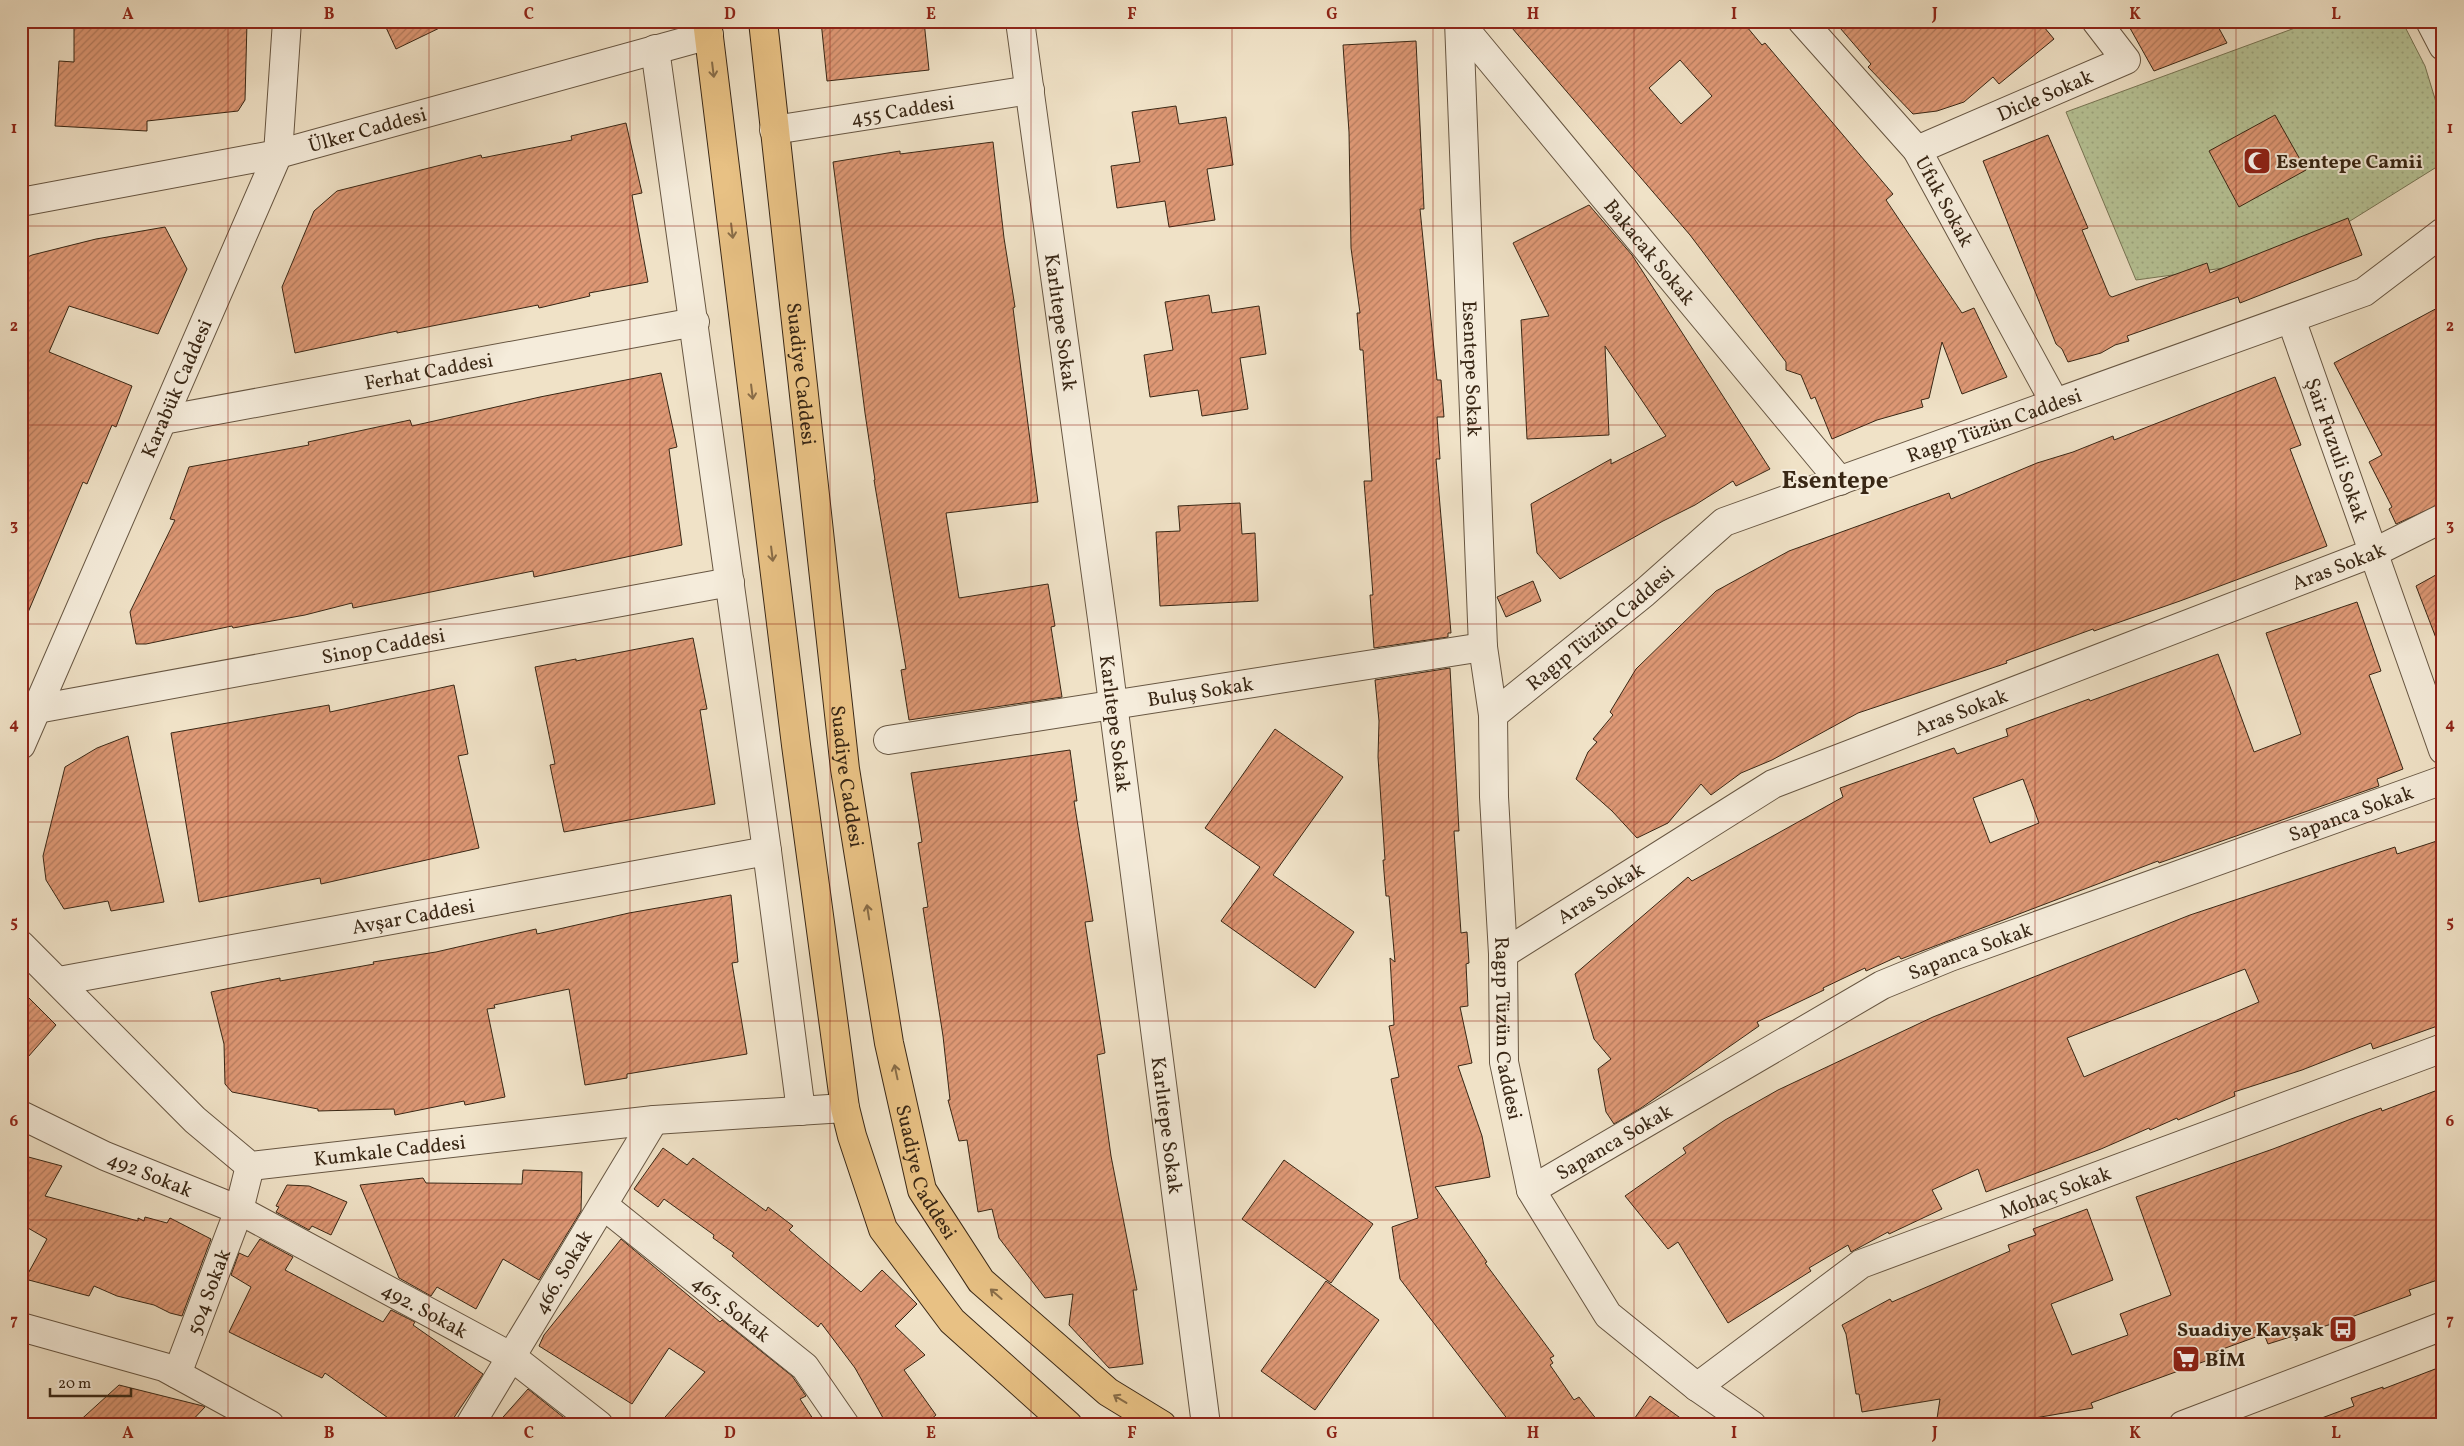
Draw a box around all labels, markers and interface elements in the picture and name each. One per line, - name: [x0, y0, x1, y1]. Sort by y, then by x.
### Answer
- text: A: [122, 4, 134, 26]
- text: B: [324, 4, 335, 26]
- text: C: [524, 4, 534, 26]
- text: D: [724, 4, 736, 26]
- text: E: [926, 4, 936, 26]
- text: F: [1127, 4, 1137, 26]
- text: G: [1326, 4, 1338, 26]
- text: H: [1527, 4, 1539, 26]
- text: I: [1731, 4, 1737, 26]
- text: J: [1931, 4, 1938, 26]
- text: K: [2129, 4, 2141, 26]
- text: L: [2331, 4, 2341, 26]
- one-way arrow: [708, 61, 718, 77]
- street label: Dicle Sokak: [1993, 64, 2098, 130]
- street label: 455 Caddesi: [849, 90, 956, 134]
- street label: Ülker Caddesi: [305, 102, 430, 161]
- text: 1: [11, 118, 17, 140]
- text: 1: [2447, 118, 2453, 140]
- mosque icon: Esentepe Camii: [2242, 146, 2272, 176]
- place label: Esentepe Camii: [2276, 149, 2423, 177]
- street label: Ufuk Sokak: [1907, 152, 1979, 253]
- street label: Bakacak Sokak: [1596, 194, 1701, 313]
- one-way arrow: [728, 223, 738, 239]
- street label: Karlıtepe Sokak: [1036, 252, 1083, 393]
- street label: Esentepe Sokak: [1454, 300, 1487, 438]
- street label: Suadiye Caddesi: [778, 301, 821, 447]
- street label: Karabük Caddesi: [135, 315, 220, 463]
- text: 2: [10, 316, 18, 338]
- text: 2: [2446, 316, 2454, 338]
- street label: Ferhat Caddesi: [362, 347, 496, 399]
- street label: Şair Fuzuli Sokak: [2297, 374, 2374, 527]
- street label: Ragıp Tüzün Caddesi: [1903, 383, 2086, 471]
- one-way arrow: [747, 384, 757, 400]
- district label: Esentepe: [1782, 464, 1888, 499]
- text: 3: [10, 515, 18, 537]
- text: 3: [2446, 515, 2454, 537]
- street label: Aras Sokak: [2288, 537, 2391, 599]
- one-way arrow: [767, 545, 777, 561]
- street label: Ragıp Tüzün Caddesi: [1521, 560, 1681, 699]
- street label: Sinop Caddesi: [320, 622, 448, 673]
- street label: Karlıtepe Sokak: [1091, 653, 1136, 794]
- street label: Buluş Sokak: [1146, 671, 1256, 715]
- street label: Aras Sokak: [1910, 683, 2012, 744]
- street label: Suadiye Caddesi: [822, 704, 869, 850]
- text: 4: [9, 714, 19, 736]
- text: 4: [2445, 714, 2455, 736]
- street label: Sapanca Sokak: [2285, 780, 2418, 850]
- street label: Aras Sokak: [1552, 856, 1651, 932]
- street label: Avşar Caddesi: [350, 893, 477, 943]
- one-way arrow: [862, 904, 872, 920]
- text: 5: [10, 912, 18, 934]
- text: 5: [2446, 912, 2454, 934]
- street label: Sapanca Sokak: [1904, 917, 2037, 989]
- street label: Ragıp Tüzün Caddesi: [1486, 936, 1528, 1123]
- street label: Karlıtepe Sokak: [1143, 1055, 1188, 1196]
- one-way arrow: [890, 1064, 900, 1080]
- street label: Sapanca Sokak: [1551, 1098, 1678, 1188]
- street label: Suadiye Caddesi: [887, 1102, 963, 1246]
- text: 6: [10, 1111, 19, 1133]
- text: 6: [2446, 1111, 2455, 1133]
- street label: Kumkale Caddesi: [312, 1130, 467, 1175]
- street label: 492 Sokak: [102, 1146, 196, 1206]
- street label: Mohaç Sokak: [1996, 1160, 2115, 1227]
- street label: 466. Sokak: [528, 1225, 600, 1320]
- street label: 504 Sokak: [181, 1245, 239, 1339]
- street label: 465. Sokak: [685, 1270, 776, 1350]
- street label: 492. Sokak: [376, 1277, 472, 1347]
- one-way arrow: [990, 1289, 1003, 1300]
- text: 7: [10, 1310, 18, 1332]
- text: 7: [2446, 1310, 2454, 1332]
- bus stop icon: Suadiye Kavşak: [2328, 1314, 2358, 1344]
- place label: Suadiye Kavşak: [2177, 1317, 2324, 1345]
- supermarket icon: BİM: [2171, 1344, 2201, 1374]
- place label: BİM: [2205, 1347, 2245, 1375]
- scale bar: [50, 1366, 131, 1398]
- text: 20 m: [58, 1374, 91, 1395]
- one-way arrow: [1113, 1394, 1127, 1405]
- text: A: [122, 1423, 134, 1445]
- text: B: [324, 1423, 335, 1445]
- text: C: [524, 1423, 534, 1445]
- text: D: [724, 1423, 736, 1445]
- text: E: [926, 1423, 936, 1445]
- text: F: [1127, 1423, 1137, 1445]
- text: G: [1326, 1423, 1338, 1445]
- text: H: [1527, 1423, 1539, 1445]
- text: I: [1731, 1423, 1737, 1445]
- text: J: [1931, 1423, 1938, 1445]
- text: K: [2129, 1423, 2141, 1445]
- text: L: [2331, 1423, 2341, 1445]

